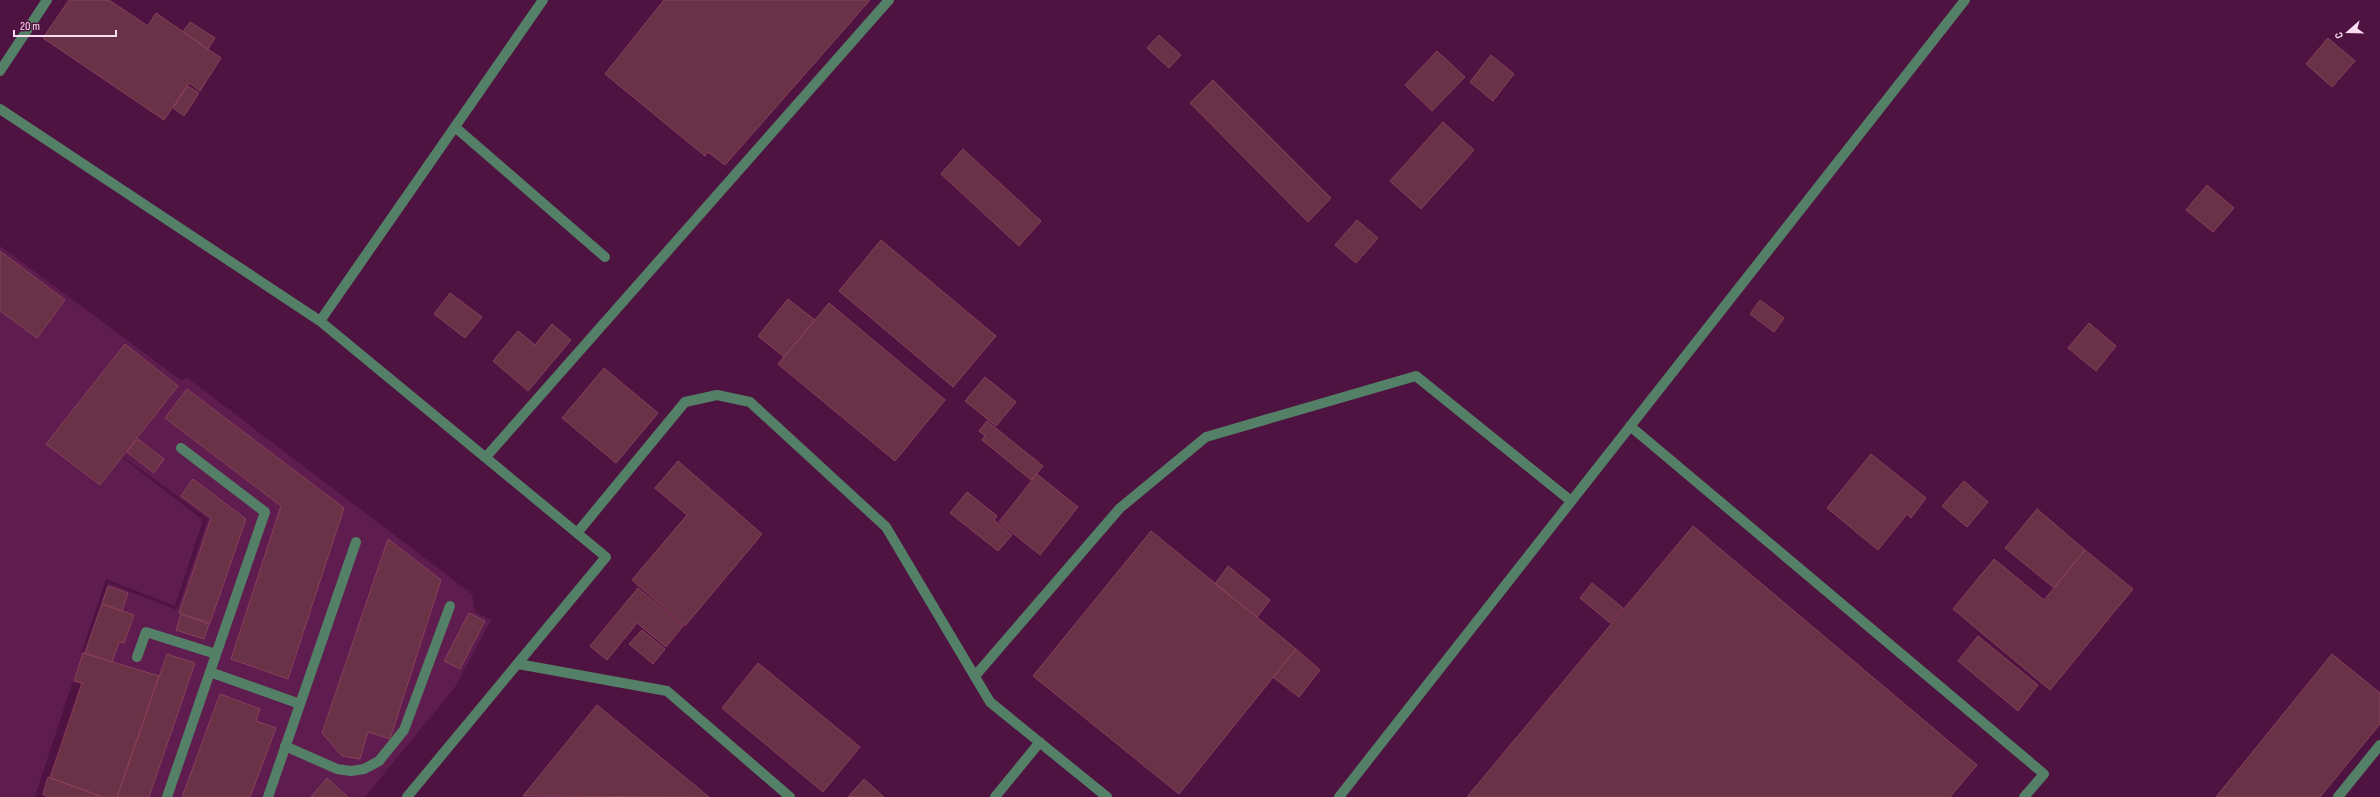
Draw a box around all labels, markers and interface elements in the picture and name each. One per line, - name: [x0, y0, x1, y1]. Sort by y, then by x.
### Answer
- scale bar: [14, 12, 116, 38]
- north arrow: [2328, 12, 2368, 52]
- text: 20 m: [20, 19, 40, 34]
- text: С: [2332, 30, 2346, 40]

